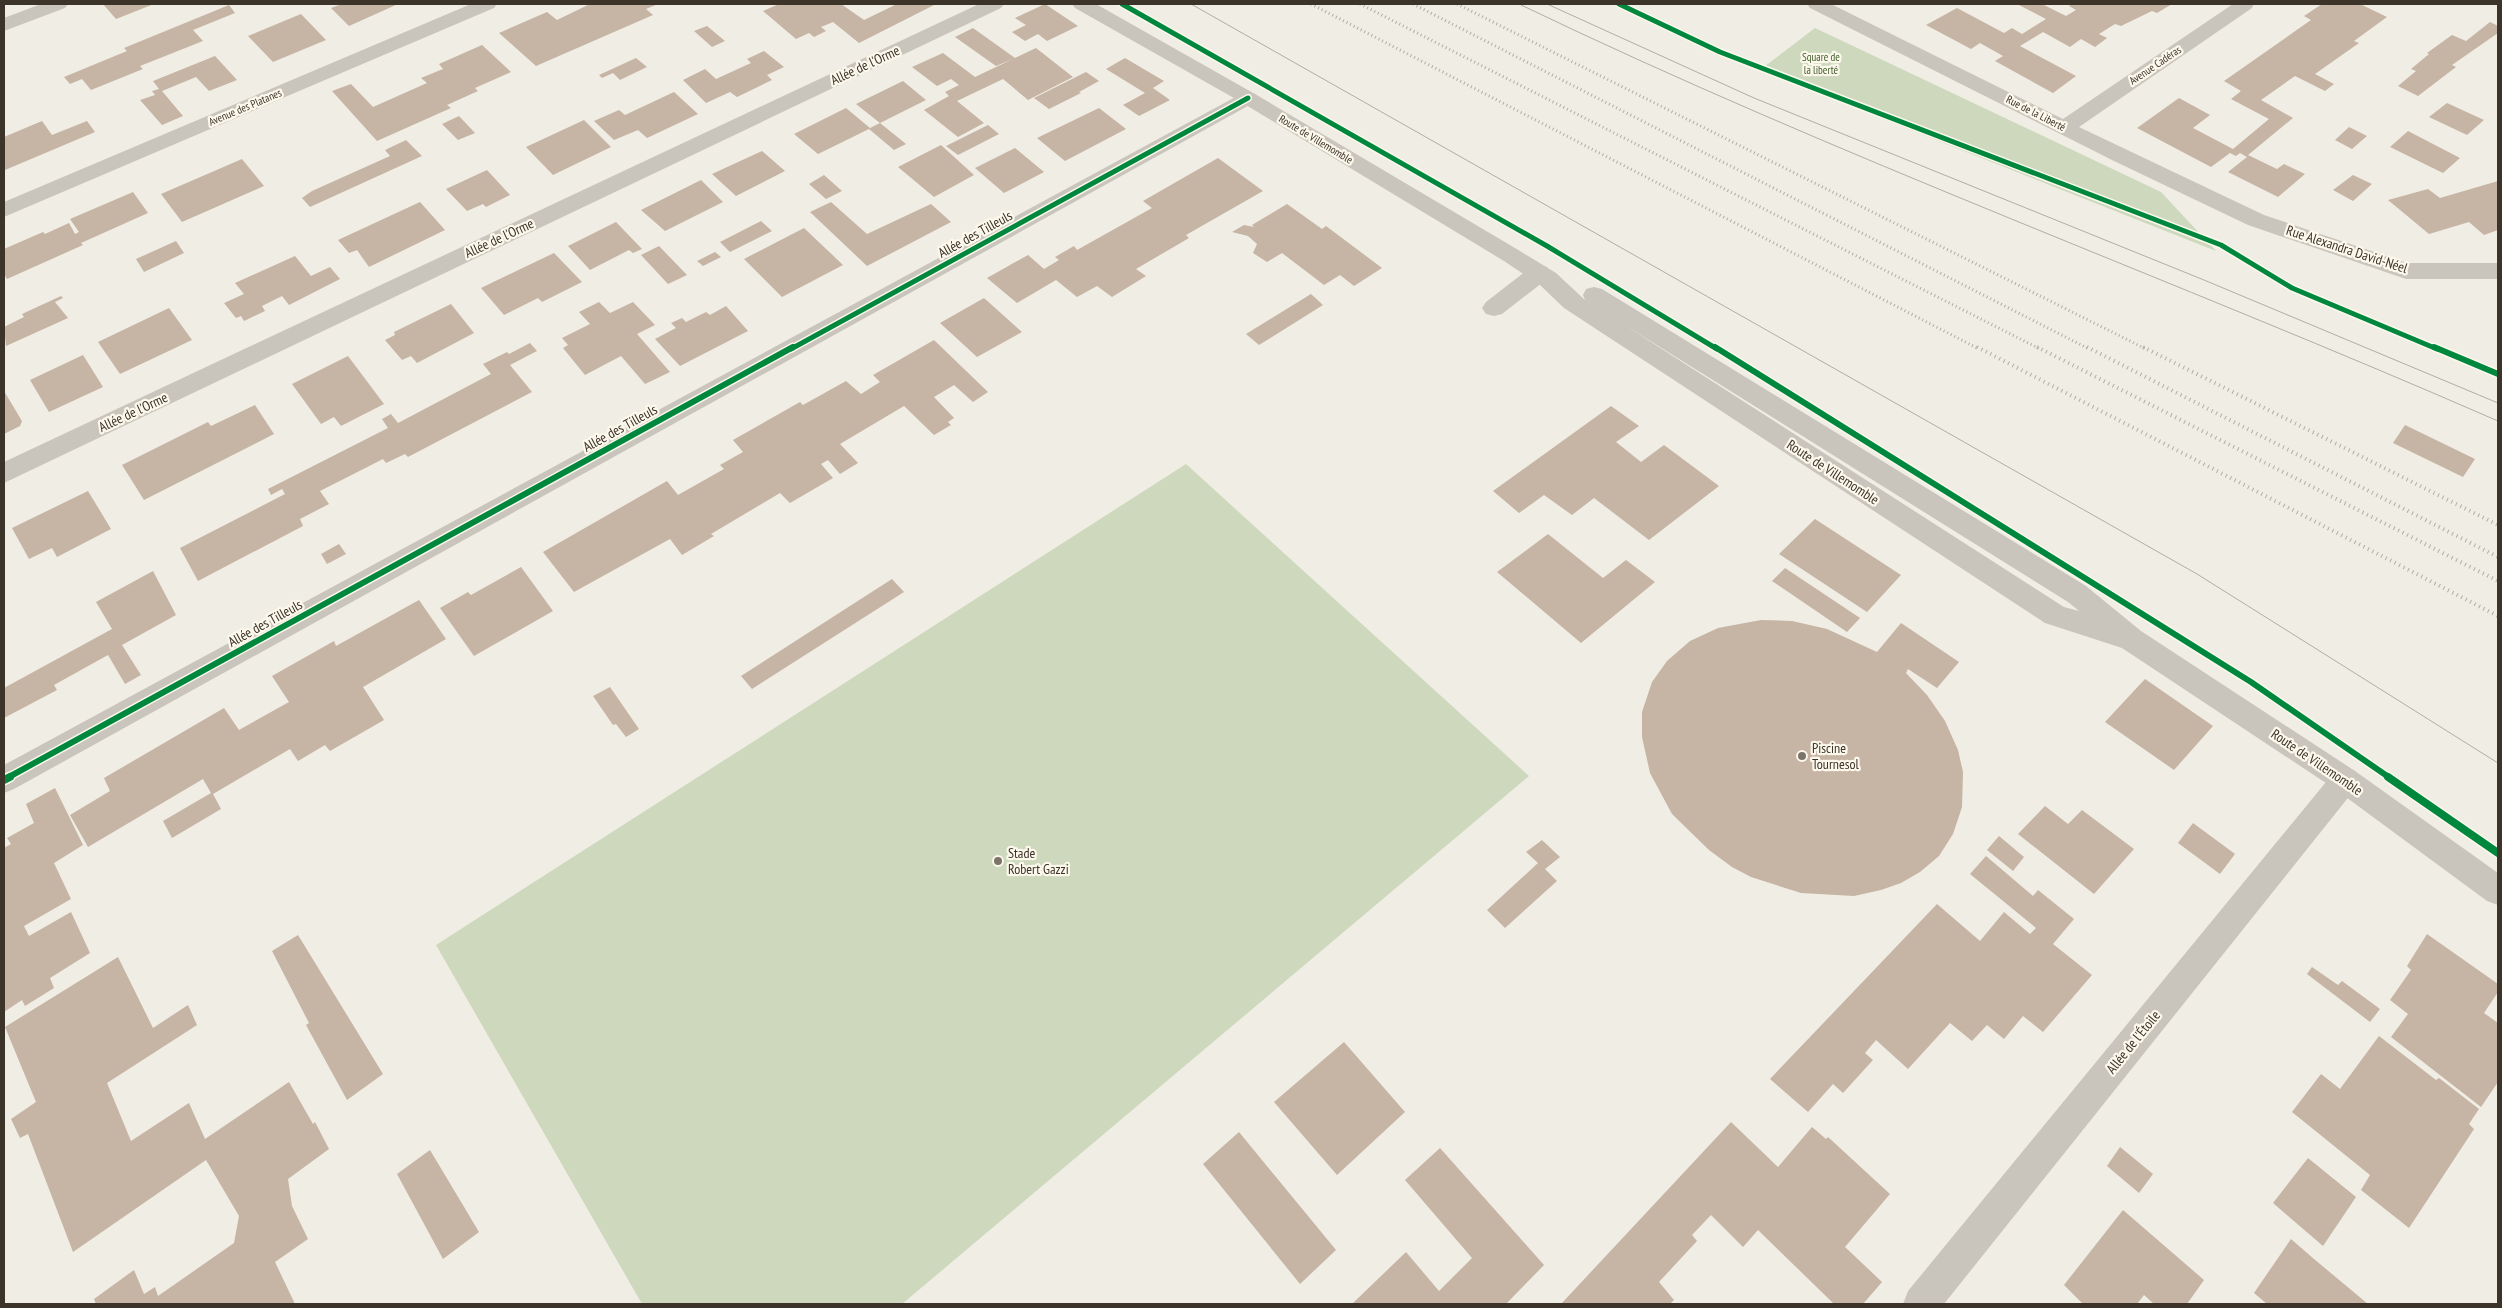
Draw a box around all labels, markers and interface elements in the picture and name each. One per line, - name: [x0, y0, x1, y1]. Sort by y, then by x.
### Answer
- street label: Allée de l'Orme: [828, 41, 903, 89]
- street label: Avenue Cadéras: [2126, 42, 2184, 88]
- park label: Square de la liberté: [1802, 50, 1840, 77]
- street label: Avenue des Platanes: [206, 85, 284, 129]
- street label: Rue de la Liberté: [2004, 92, 2068, 134]
- street label: Route de Villemomble: [1277, 111, 1356, 167]
- street label: Allée des Tilleuls: [935, 206, 1016, 262]
- street label: Allée de l'Orme: [462, 214, 537, 262]
- street label: Rue Alexandra David-Néel: [2284, 221, 2411, 277]
- street label: Allée de l'Orme: [96, 388, 171, 436]
- street label: Allée des Tilleuls: [580, 400, 661, 456]
- street label: Route de Villemomble: [1783, 435, 1883, 509]
- street label: Allée des Tilleuls: [225, 595, 306, 651]
- street label: Route de Villemomble: [2268, 725, 2366, 799]
- place label: Piscine Tournesol: [1812, 739, 1859, 773]
- marker: Piscine Tournesol: [1796, 750, 1808, 762]
- place label: Stade Robert Gazzi: [1008, 844, 1069, 878]
- marker: Stade Robert Gazzi: [992, 855, 1004, 867]
- street label: Allée de l'Étoile: [2102, 1007, 2164, 1077]

